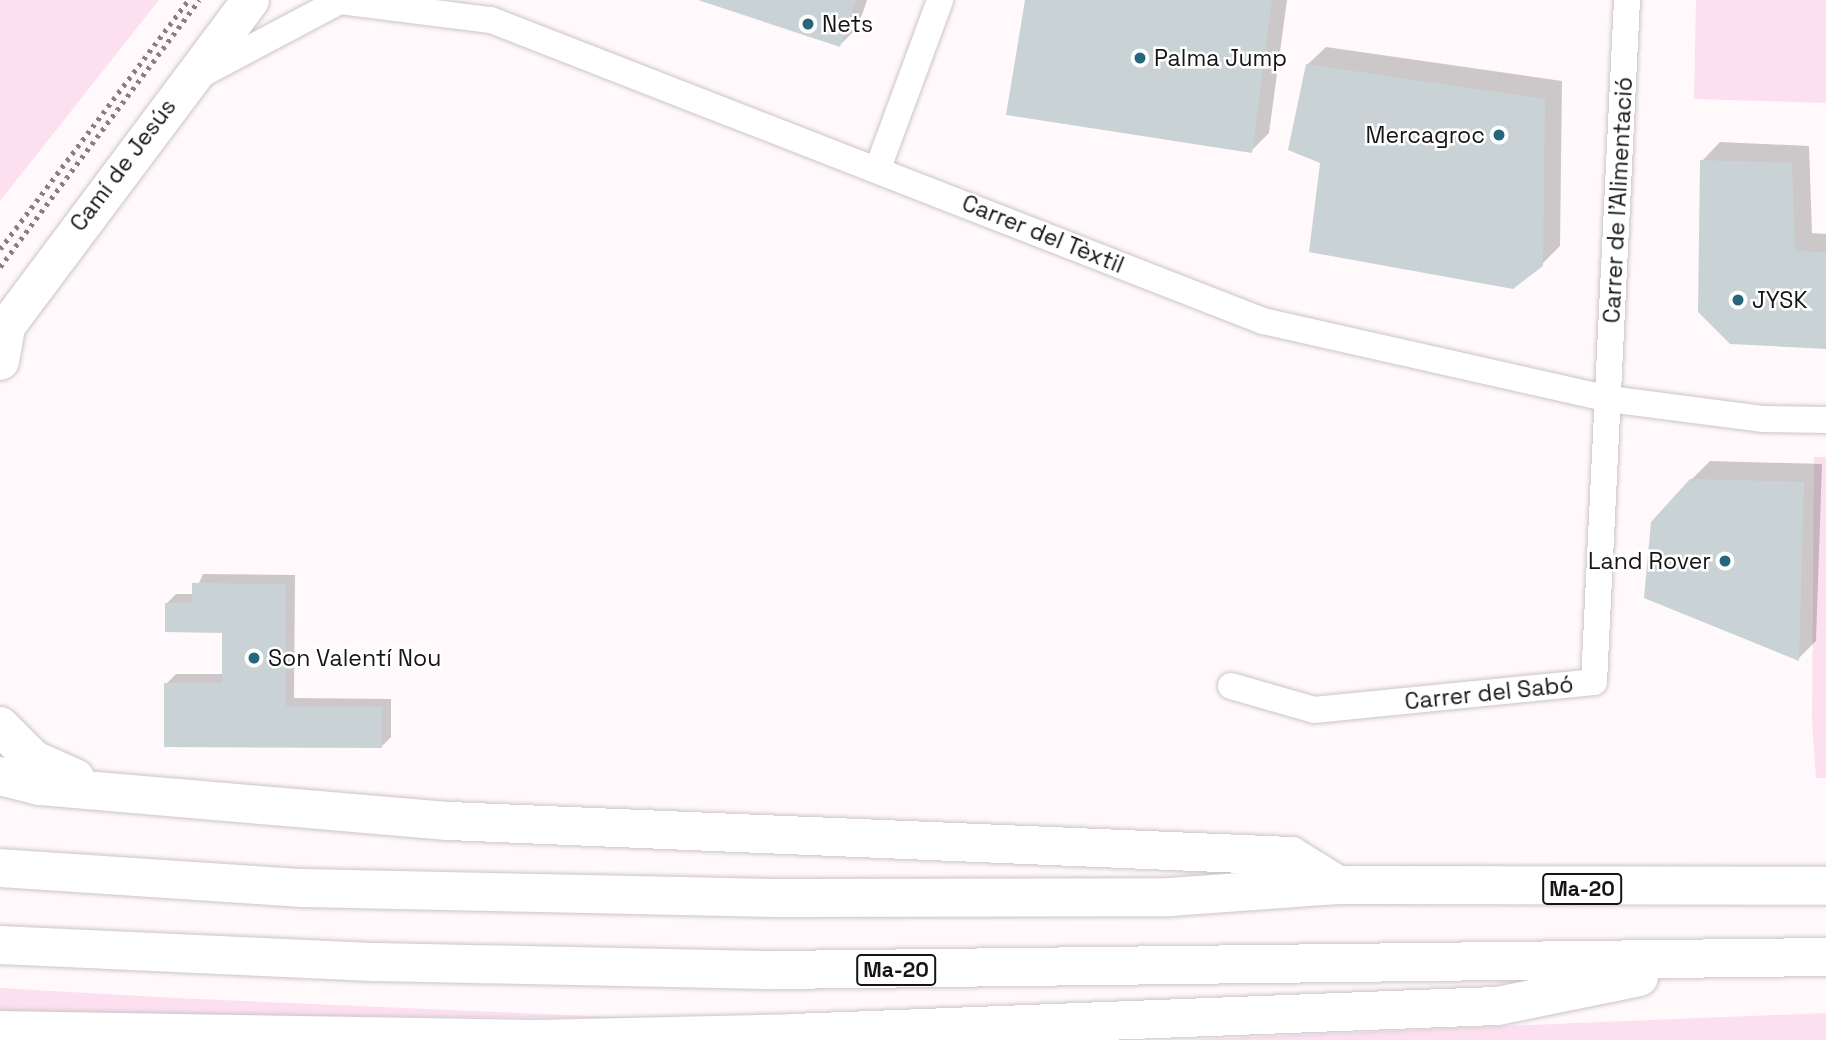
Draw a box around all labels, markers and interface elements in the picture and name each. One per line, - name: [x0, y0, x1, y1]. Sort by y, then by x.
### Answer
- place label: Nets: [822, 10, 873, 38]
- marker: Nets: [800, 16, 816, 32]
- place label: Palma Jump: [1154, 44, 1287, 72]
- marker: Palma Jump: [1132, 50, 1148, 66]
- street label: Carrer de l'Alimentació: [1598, 76, 1638, 324]
- street label: Camí de Jesús: [64, 93, 182, 237]
- place label: Mercagroc: [1366, 121, 1485, 149]
- marker: Mercagroc: [1491, 127, 1507, 143]
- street label: Carrer del Tèxtil: [958, 189, 1128, 279]
- place label: JYSK: [1752, 286, 1807, 314]
- marker: JYSK: [1730, 292, 1746, 308]
- place label: Land Rover: [1588, 547, 1711, 575]
- marker: Land Rover: [1717, 553, 1733, 569]
- place label: Son Valentí Nou: [268, 644, 442, 672]
- marker: Son Valentí Nou: [246, 650, 262, 666]
- street label: Carrer del Sabó: [1403, 670, 1575, 716]
- road number: Ma-20: [1542, 872, 1622, 906]
- road number: Ma-20: [856, 953, 936, 988]

